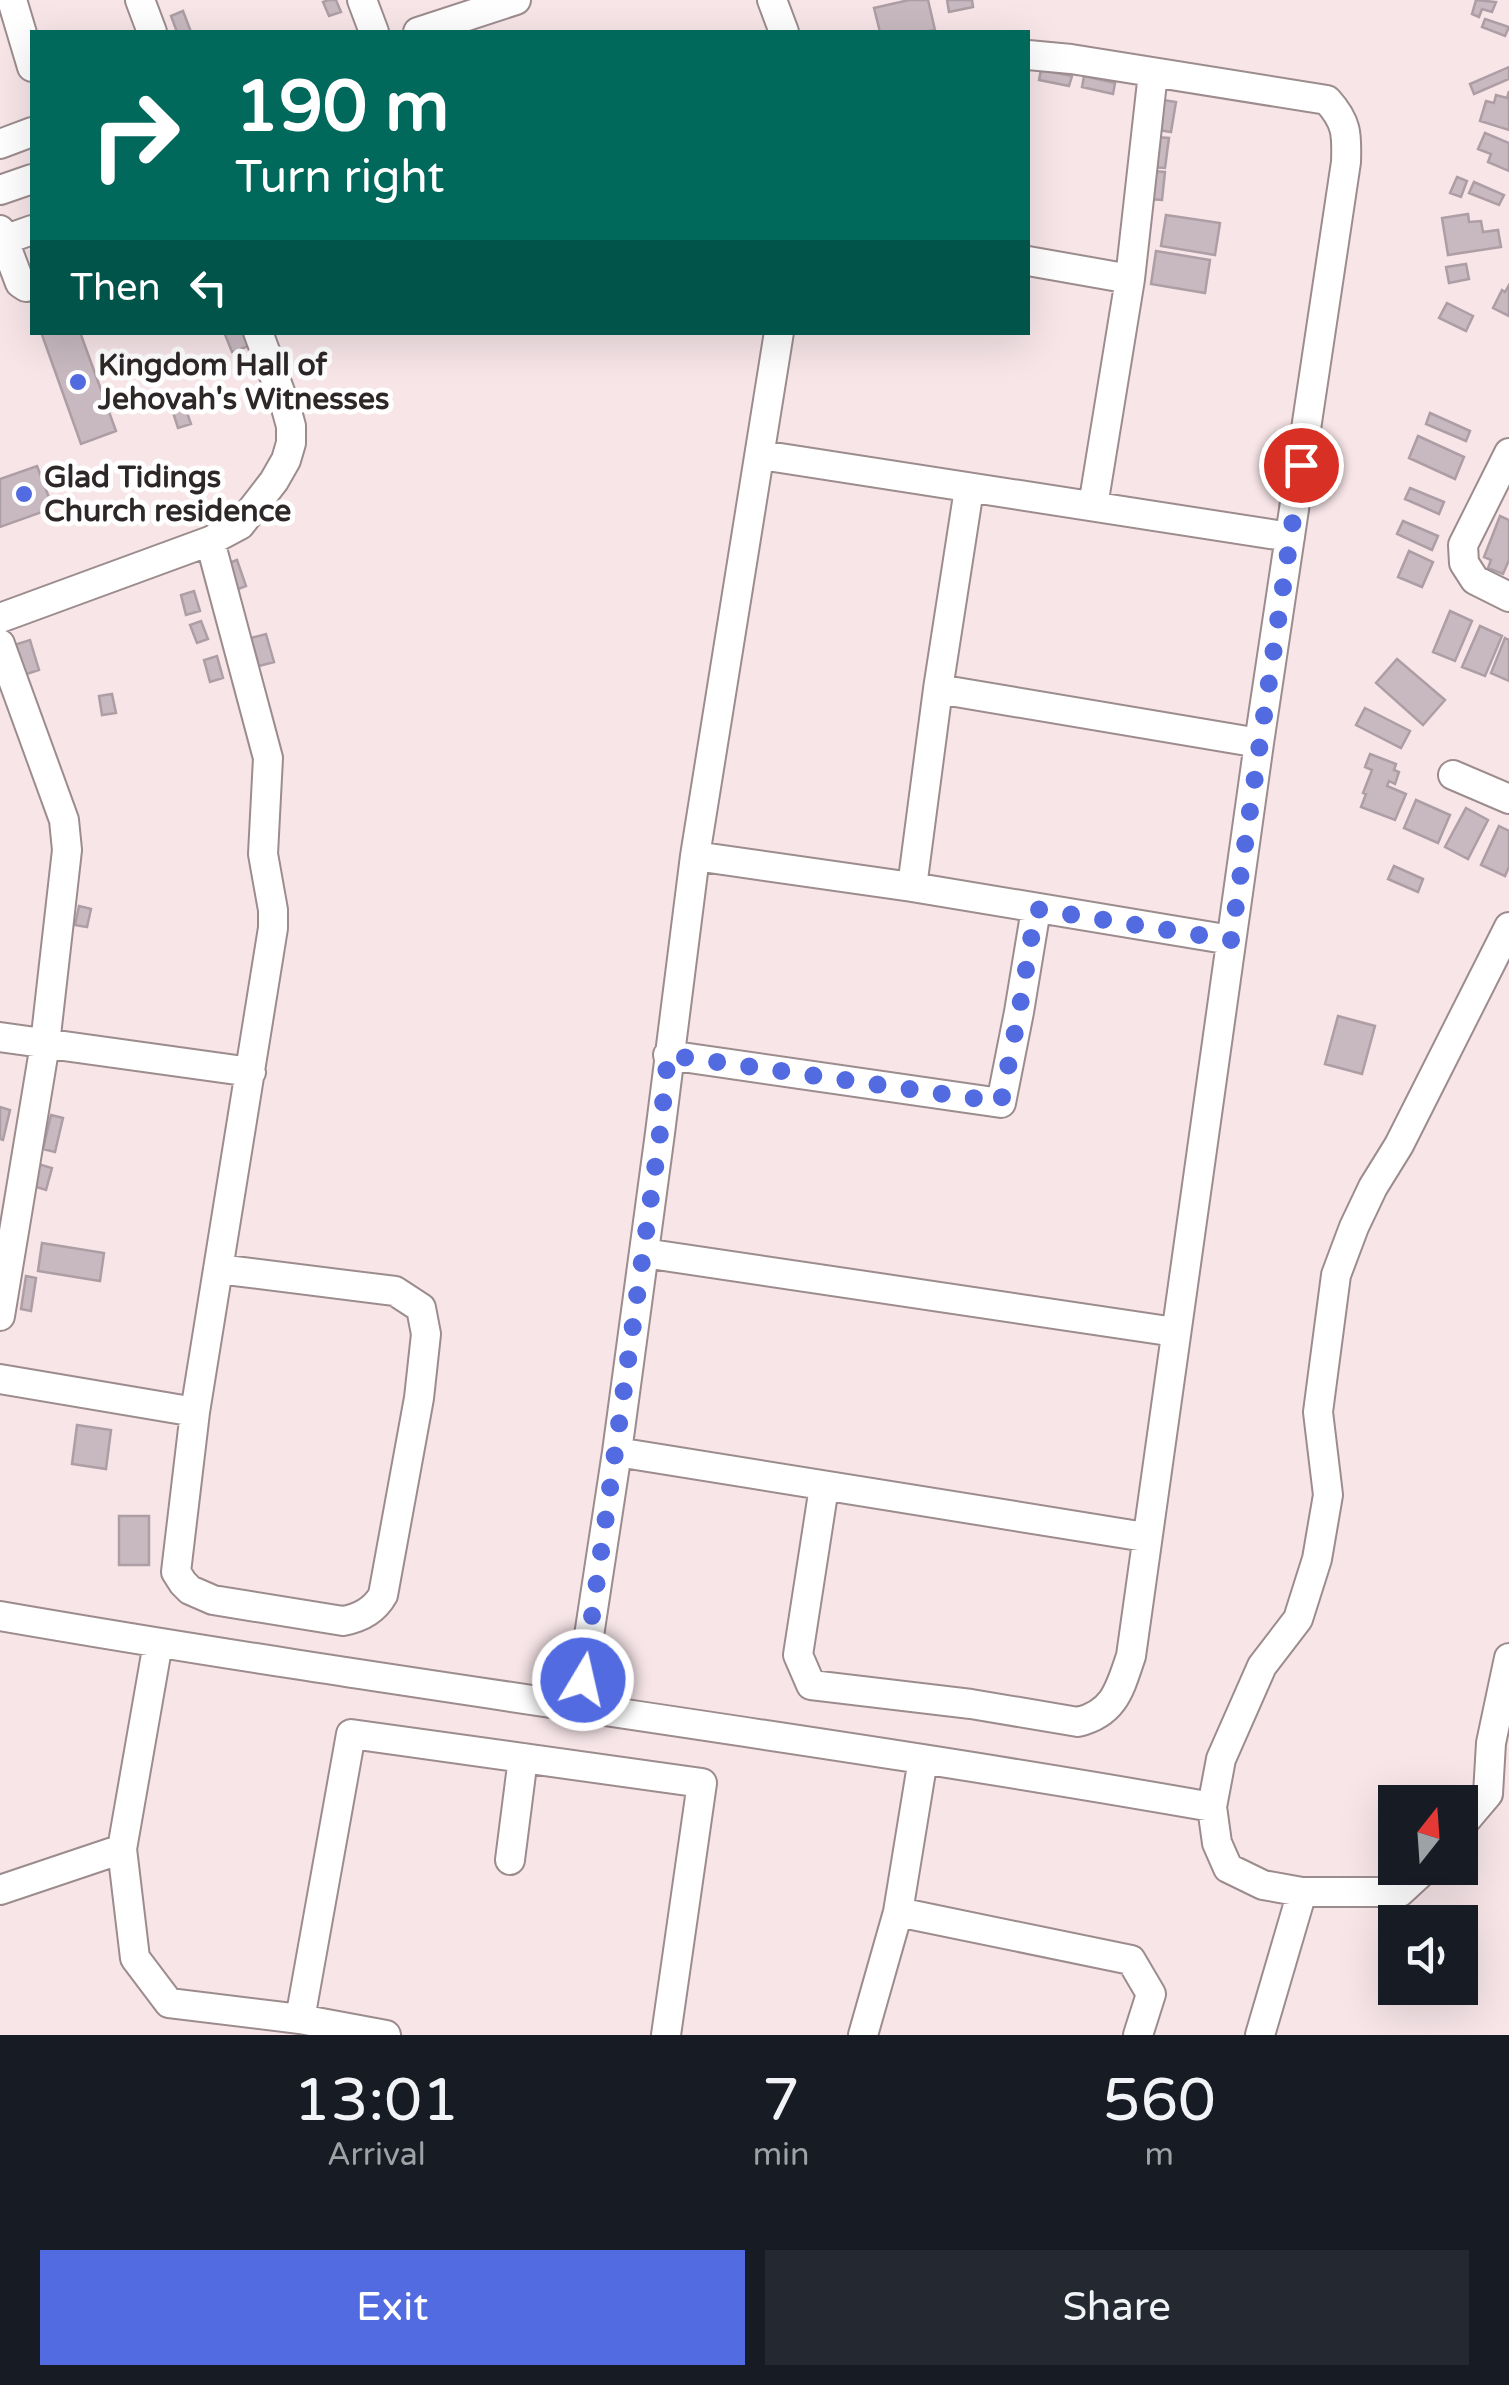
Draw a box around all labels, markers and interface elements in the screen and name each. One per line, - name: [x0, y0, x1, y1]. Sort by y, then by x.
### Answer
- text: 190 m: [235, 66, 449, 150]
- icon: right: [70, 70, 200, 200]
- text: Turn right: [235, 151, 444, 205]
- icon: left: [181, 260, 236, 315]
- text: Then: [70, 265, 161, 311]
- place label: Kingdom Hall of Jehovah's Witnesses: [97, 347, 389, 418]
- marker: Kingdom Hall of Jehovah's Witnesses: [67, 371, 89, 393]
- pin: [1259, 423, 1344, 508]
- icon: arrive: [1274, 438, 1329, 493]
- place label: Glad Tidings Church residence: [44, 459, 291, 530]
- marker: Glad Tidings Church residence: [13, 483, 35, 505]
- position arrow: [531, 1628, 635, 1732]
- north arrow: [1378, 1785, 1478, 1885]
- map controls: [1378, 1785, 1478, 2005]
- button: sound: [1378, 1905, 1478, 2005]
- text: 13:01: [293, 2065, 460, 2137]
- text: 7: [762, 2065, 800, 2137]
- text: 560: [1103, 2065, 1216, 2137]
- text: Arrival: [327, 2136, 426, 2174]
- text: min: [753, 2136, 810, 2174]
- text: m: [1145, 2136, 1174, 2174]
- button: Exit: [40, 2250, 745, 2365]
- button: Share: [765, 2250, 1469, 2365]

